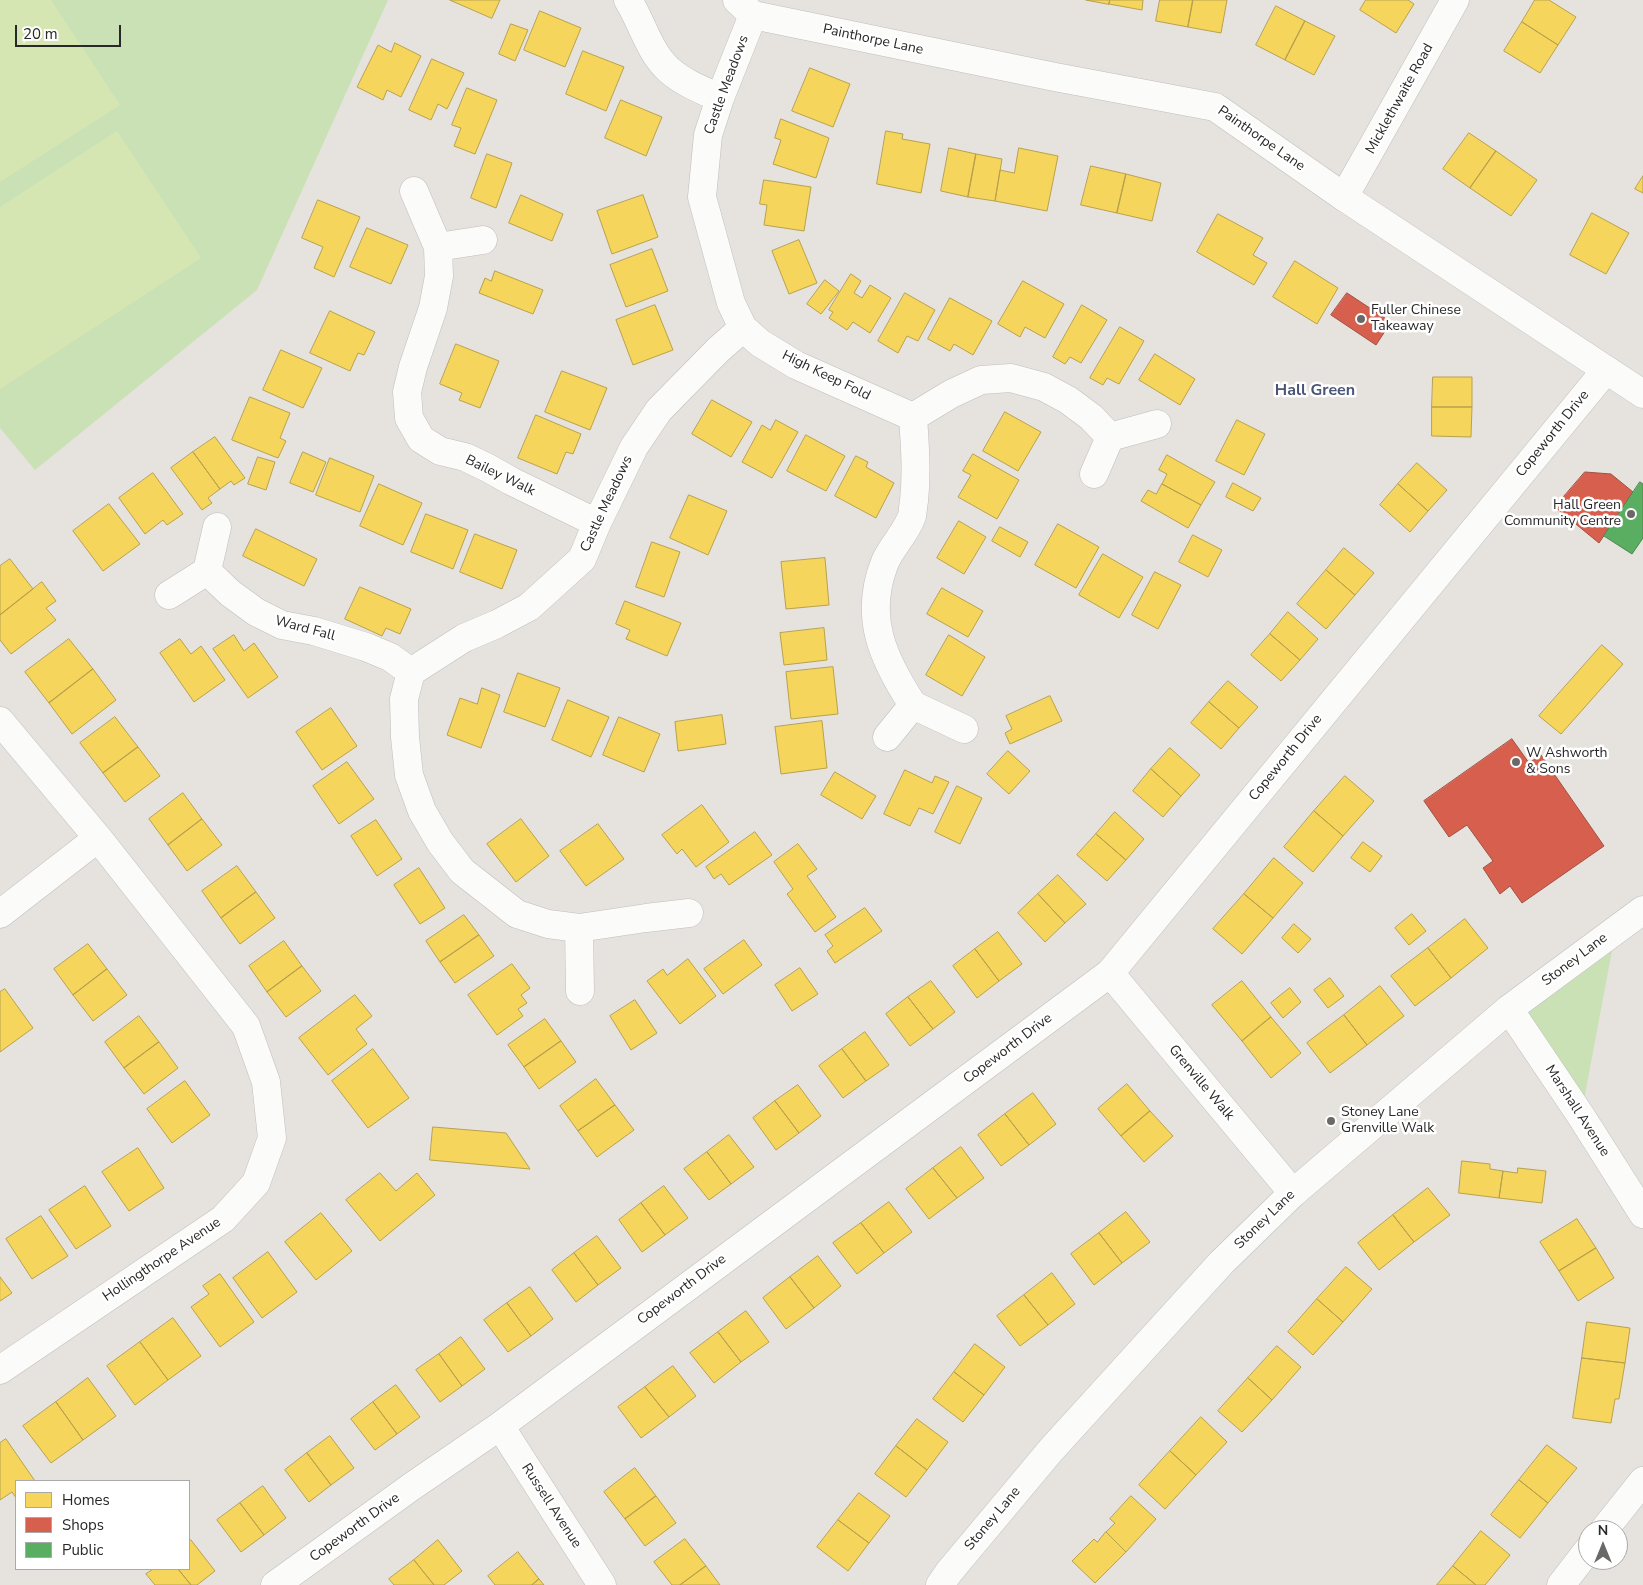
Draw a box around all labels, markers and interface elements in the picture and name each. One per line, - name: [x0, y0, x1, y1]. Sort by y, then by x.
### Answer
- scale bar: [18, 15, 124, 47]
- street label: Painthorpe Lane: [821, 21, 925, 59]
- text: 20 m: [23, 24, 58, 44]
- street label: Castle Meadows: [701, 33, 753, 137]
- street label: Micklethwaite Road: [1363, 41, 1437, 157]
- street label: Painthorpe Lane: [1214, 103, 1308, 175]
- place label: Fuller Chinese Takeaway: [1371, 303, 1461, 336]
- marker: Fuller Chinese Takeaway: [1355, 313, 1367, 325]
- street label: High Keep Fold: [779, 347, 873, 405]
- district label: Hall Green: [1275, 381, 1355, 401]
- street label: Copeworth Drive: [1513, 387, 1593, 481]
- street label: Bailey Walk: [462, 452, 538, 500]
- street label: Castle Meadows: [577, 453, 637, 555]
- place label: Hall Green Community Centre: [1504, 498, 1621, 530]
- marker: Hall Green Community Centre: [1625, 508, 1637, 520]
- street label: Ward Fall: [273, 613, 337, 645]
- street label: Copeworth Drive: [1246, 711, 1326, 805]
- place label: W Ashworth & Sons: [1526, 746, 1607, 779]
- marker: W Ashworth & Sons: [1510, 756, 1522, 768]
- street label: Stoney Lane: [1539, 930, 1611, 990]
- street label: Copeworth Drive: [960, 1010, 1056, 1088]
- street label: Grenville Walk: [1165, 1042, 1237, 1124]
- street label: Marshall Avenue: [1541, 1062, 1613, 1160]
- place label: Stoney Lane Grenville Walk: [1341, 1105, 1434, 1138]
- marker: Stoney Lane Grenville Walk: [1325, 1115, 1337, 1127]
- street label: Stoney Lane: [1231, 1187, 1299, 1253]
- street label: Hollingthorpe Avenue: [100, 1214, 224, 1306]
- street label: Copeworth Drive: [634, 1251, 730, 1329]
- street label: Russell Avenue: [517, 1460, 585, 1552]
- legend: [15, 1480, 190, 1570]
- street label: Stoney Lane: [962, 1484, 1024, 1554]
- text: Homes: [62, 1490, 110, 1510]
- street label: Copeworth Drive: [307, 1490, 403, 1566]
- text: Shops: [62, 1515, 104, 1535]
- north arrow: [1578, 1520, 1628, 1570]
- text: N: [1598, 1521, 1608, 1540]
- text: Public: [62, 1540, 103, 1560]

